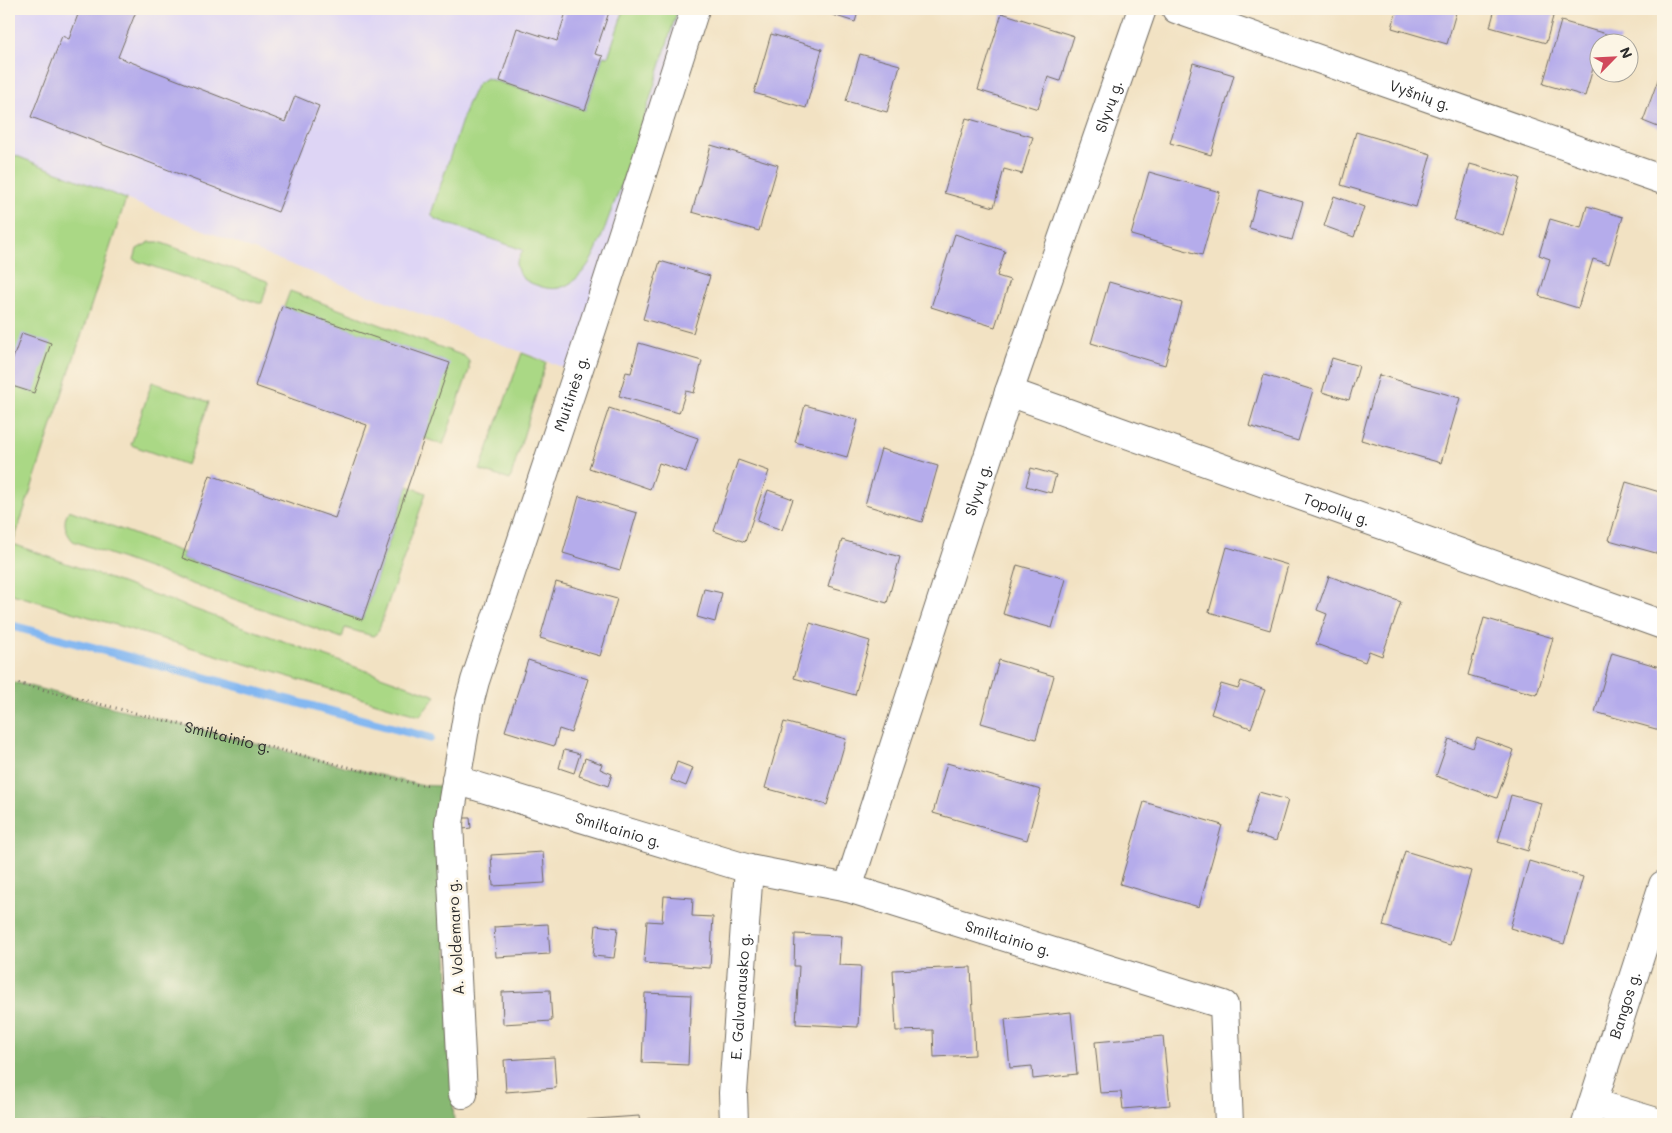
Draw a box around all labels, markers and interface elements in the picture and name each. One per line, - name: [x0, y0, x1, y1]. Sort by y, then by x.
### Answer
- north arrow: [1590, 32, 1640, 82]
- text: N: [1615, 44, 1637, 61]
- street label: Vyšnių g.: [1387, 75, 1454, 115]
- street label: Slyvų g.: [1090, 77, 1127, 135]
- street label: Muitinės g.: [549, 353, 593, 434]
- street label: Slyvų g.: [959, 461, 995, 518]
- street label: Topolių g.: [1300, 488, 1373, 530]
- street label: Smiltainio g.: [182, 716, 274, 757]
- street label: Smiltainio g.: [573, 807, 664, 852]
- street label: A. Voldemaro g.: [442, 878, 468, 996]
- street label: Smiltainio g.: [963, 915, 1054, 961]
- street label: E. Galvanausko g.: [725, 932, 754, 1061]
- street label: Bangos g.: [1604, 969, 1645, 1041]

